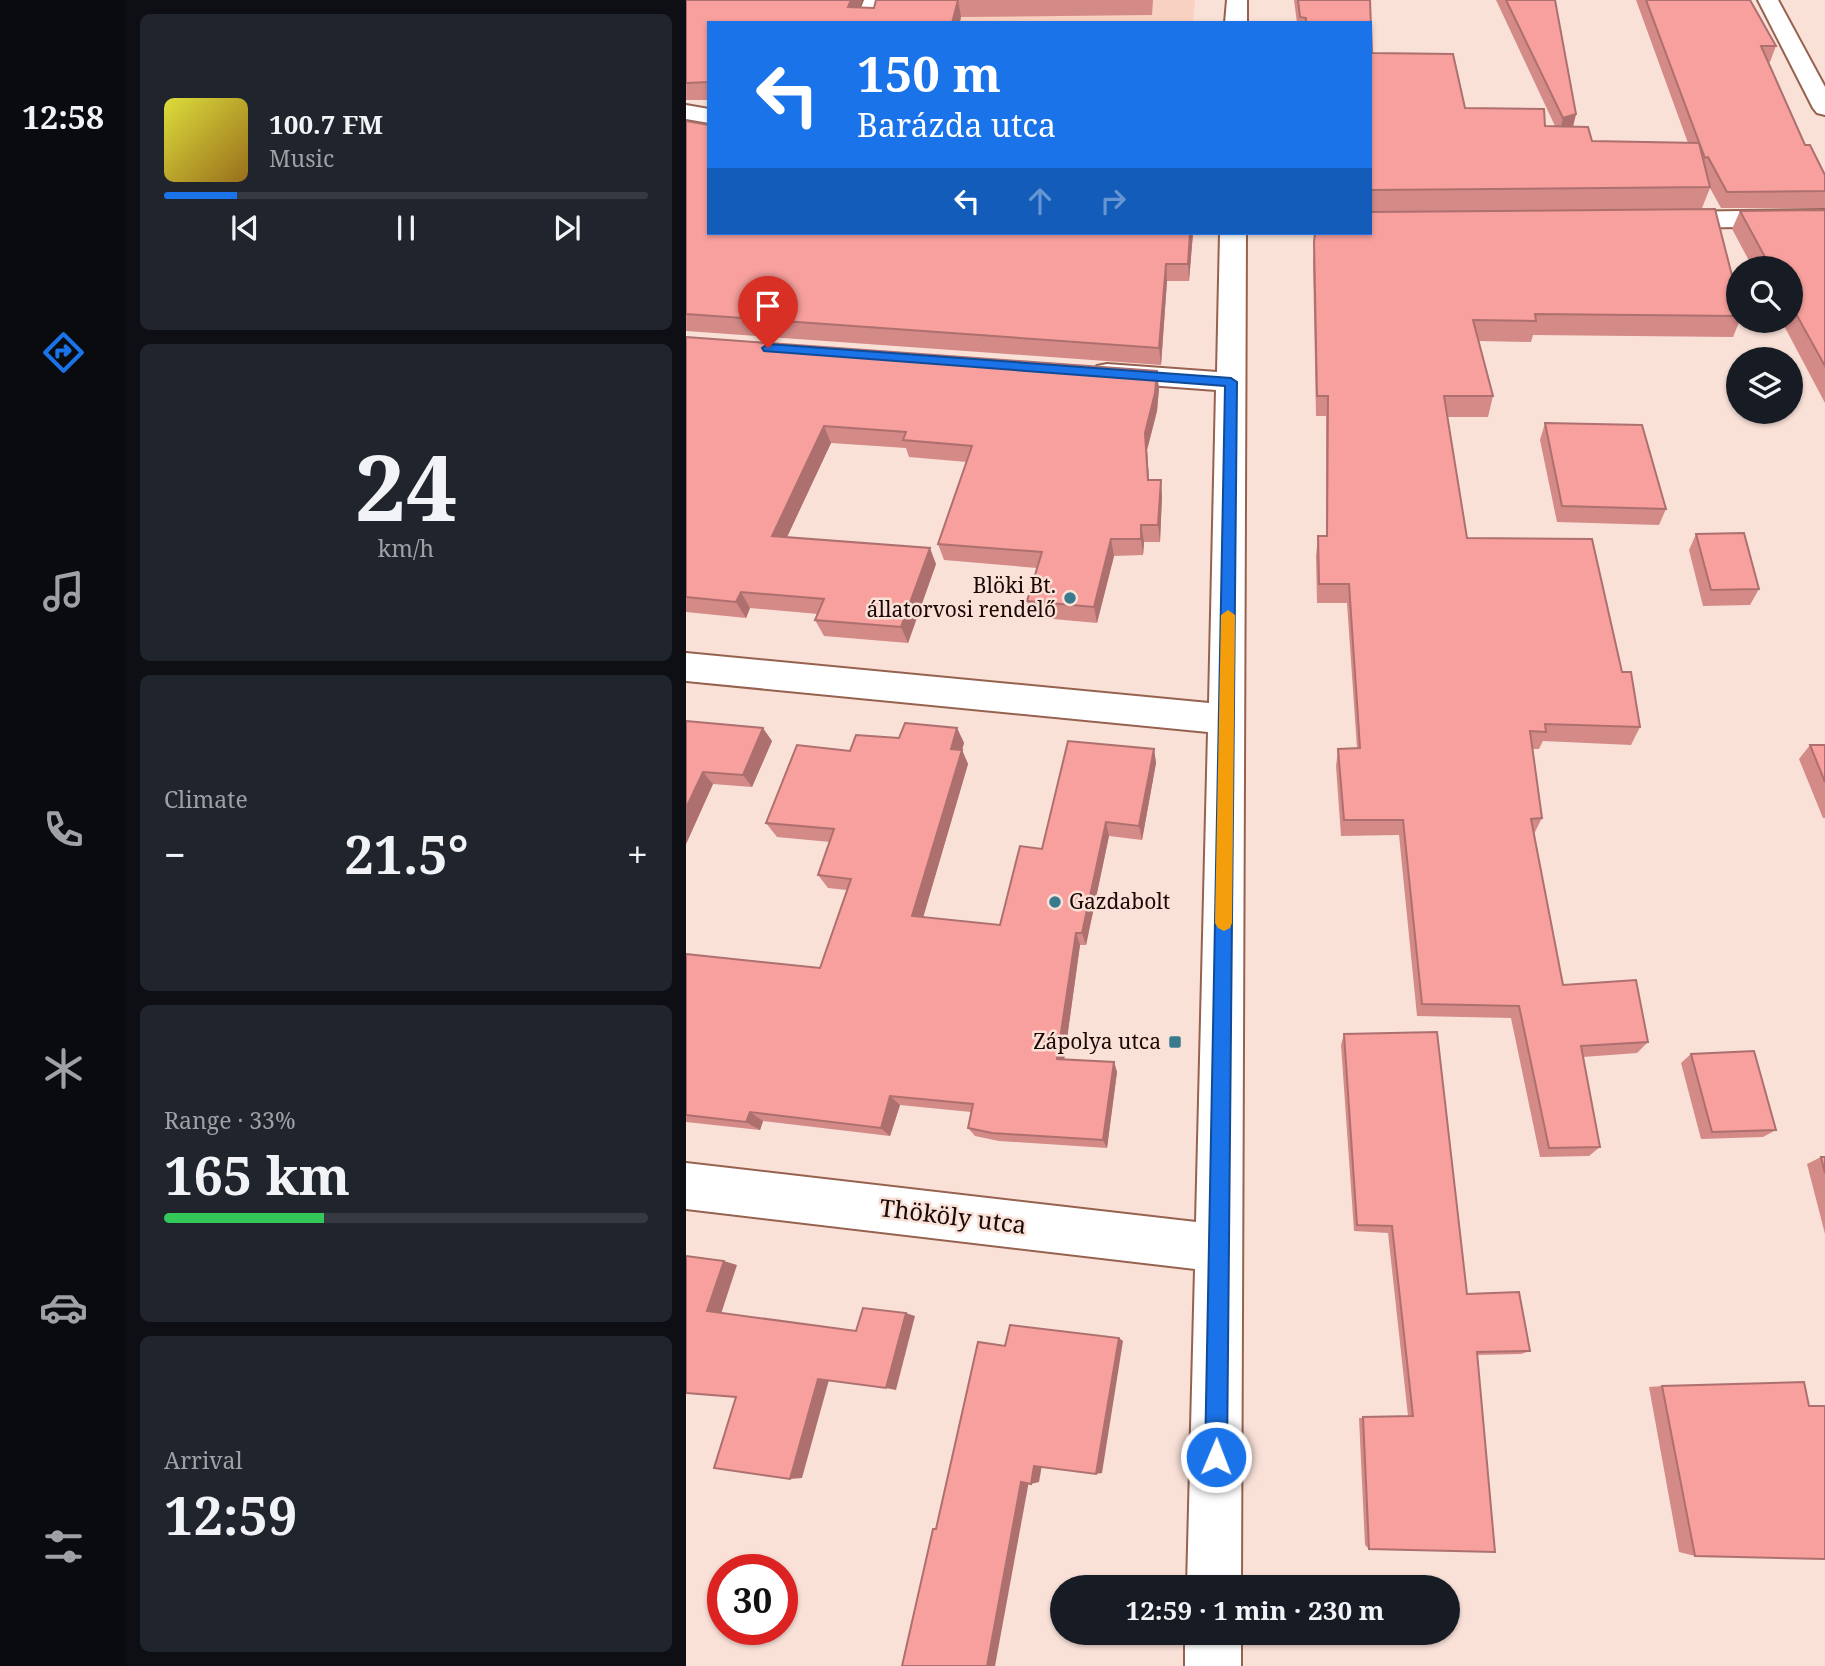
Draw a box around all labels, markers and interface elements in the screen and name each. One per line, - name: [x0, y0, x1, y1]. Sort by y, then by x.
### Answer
- text: 150 m: [857, 40, 1001, 106]
- icon: left: [742, 49, 833, 140]
- text: 12:58: [22, 95, 104, 138]
- text: Barázda utca: [857, 103, 1056, 146]
- text: 100.7 FM: [269, 106, 383, 142]
- text: Music: [269, 142, 334, 174]
- icon: left: [948, 182, 986, 220]
- icon: ahead: [1021, 182, 1059, 220]
- icon: right: [1094, 182, 1132, 220]
- icon: previous: [226, 209, 264, 247]
- icon: pause: [387, 209, 425, 247]
- icon: next: [548, 209, 586, 247]
- map controls: [1726, 256, 1803, 424]
- button: search: [1726, 256, 1803, 333]
- pin: [738, 276, 798, 348]
- icon: arrive: [749, 287, 787, 325]
- icon: directions: [39, 328, 88, 377]
- button: layers: [1726, 347, 1803, 424]
- text: 24: [355, 424, 457, 548]
- text: km/h: [378, 532, 434, 564]
- icon: music: [39, 567, 88, 616]
- place label: Blöki Bt. állatorvosi rendelő: [867, 571, 1056, 623]
- marker: Blöki Bt. állatorvosi rendelő: [1062, 590, 1078, 606]
- text: Climate: [164, 783, 248, 815]
- icon: phone: [39, 805, 88, 854]
- text: 21.5°: [344, 818, 469, 889]
- text: −: [164, 828, 186, 880]
- text: +: [627, 828, 648, 880]
- place label: Gazdabolt: [1069, 887, 1170, 915]
- marker: Gazdabolt: [1047, 894, 1063, 910]
- place label: Zápolya utca: [1033, 1027, 1161, 1055]
- marker: Zápolya utca: [1167, 1034, 1183, 1050]
- icon: climate: [39, 1044, 88, 1093]
- text: Range · 33%: [164, 1104, 296, 1136]
- text: 165 km: [164, 1139, 350, 1210]
- street label: Thököly utca: [878, 1190, 1028, 1241]
- icon: car: [39, 1283, 88, 1332]
- position arrow: [1179, 1420, 1253, 1494]
- text: Arrival: [164, 1444, 243, 1476]
- text: 12:59: [164, 1479, 297, 1550]
- icon: filters: [39, 1522, 88, 1571]
- speed limit sign: 30: [707, 1554, 798, 1645]
- text: 12:59 · 1 min · 230 m: [1125, 1592, 1385, 1628]

